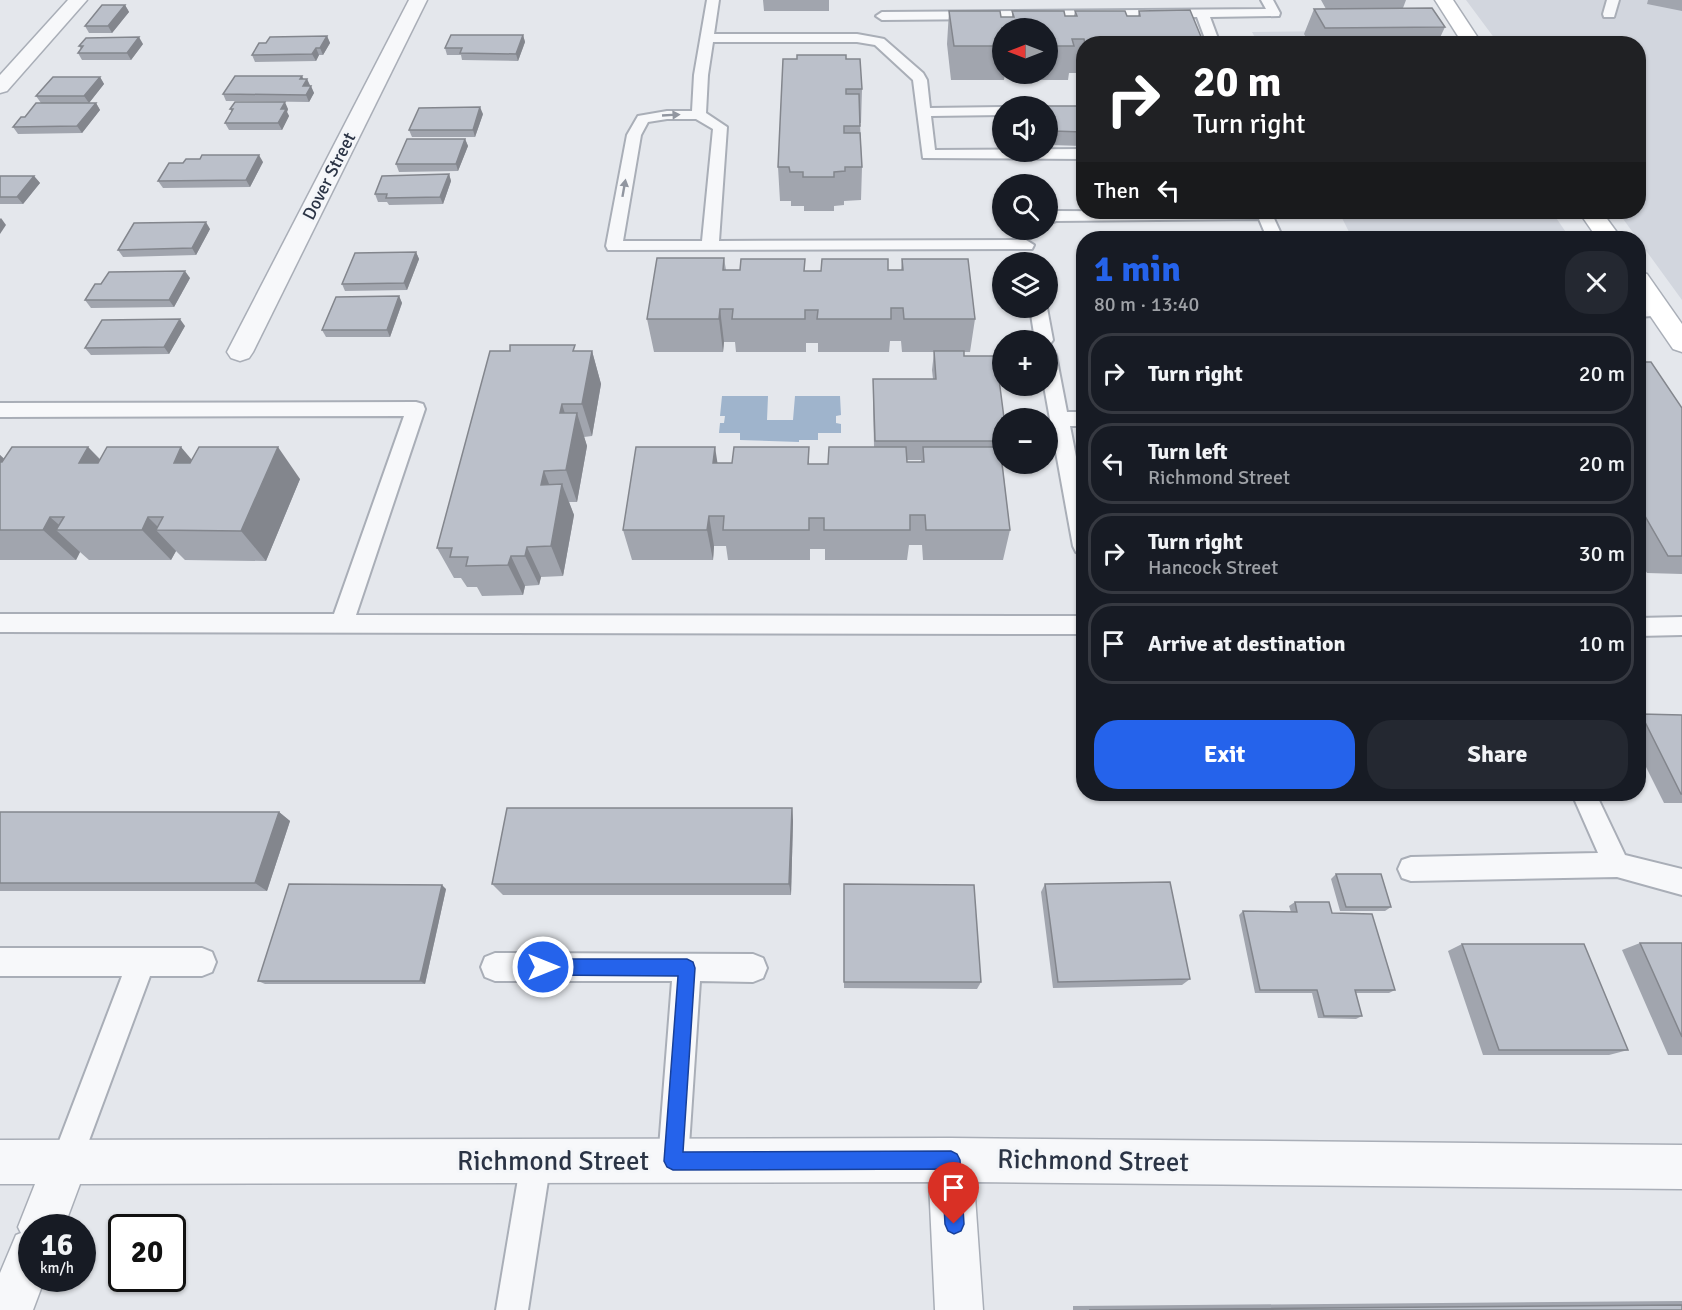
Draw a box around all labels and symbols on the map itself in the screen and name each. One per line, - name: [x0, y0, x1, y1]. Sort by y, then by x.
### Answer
- north arrow: [992, 18, 1058, 84]
- one-way arrow: [661, 111, 680, 120]
- street label: Dover Street: [298, 129, 360, 223]
- one-way arrow: [620, 178, 629, 197]
- position arrow: [511, 935, 575, 999]
- street label: Richmond Street: [997, 1143, 1189, 1179]
- street label: Richmond Street: [457, 1145, 649, 1178]
- pin: [928, 1162, 979, 1224]
- speed limit sign: 20: [108, 1214, 186, 1292]

